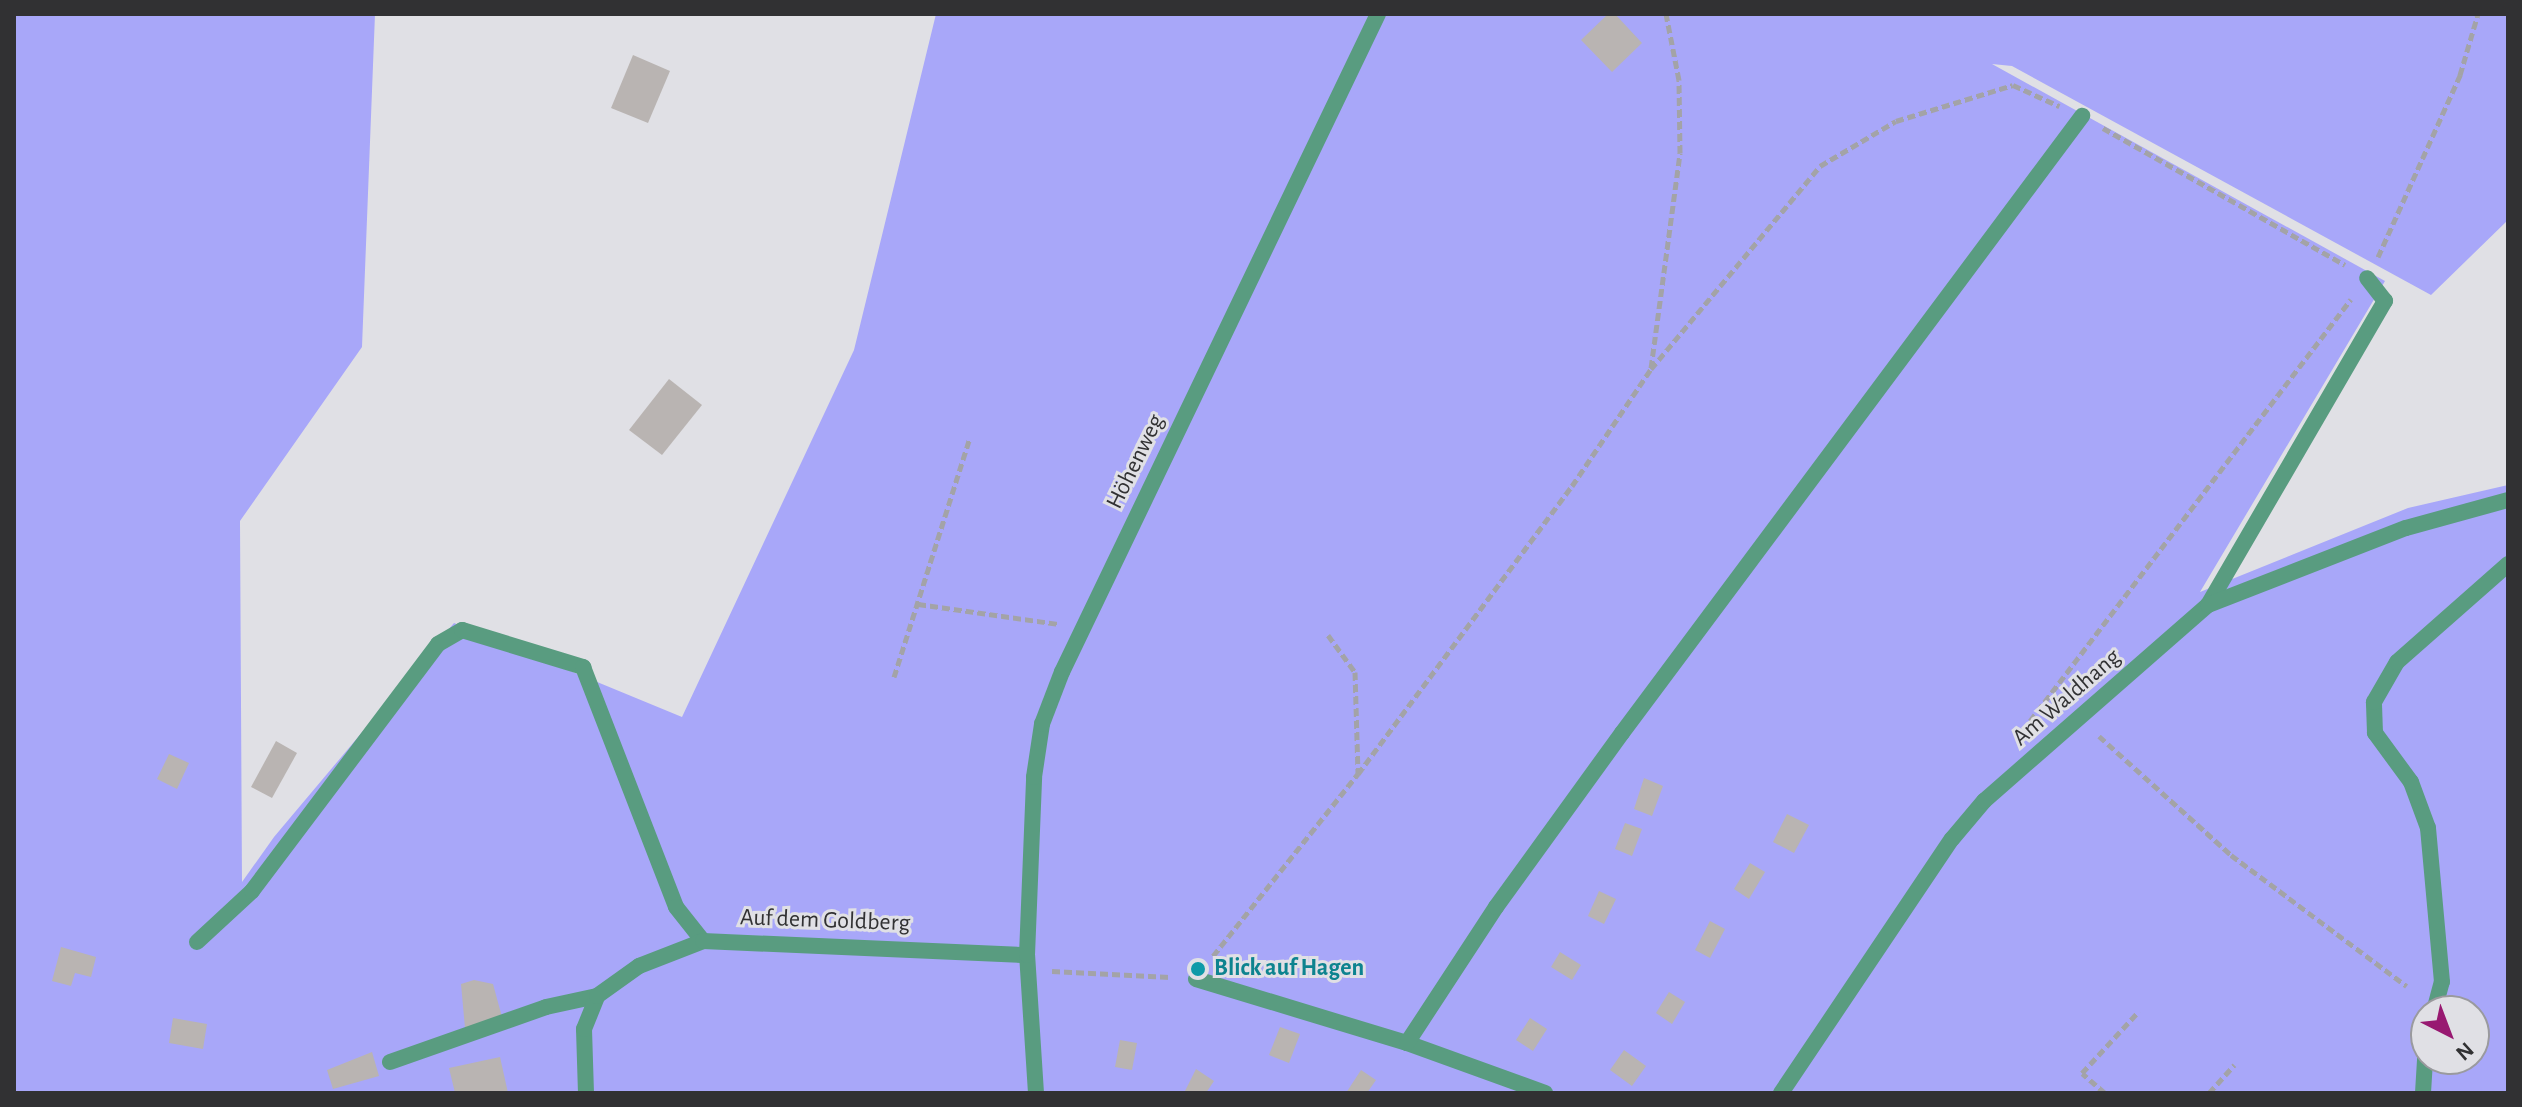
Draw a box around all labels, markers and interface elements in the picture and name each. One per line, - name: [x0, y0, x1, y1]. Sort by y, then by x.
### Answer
- street label: Höhenweg: [1101, 410, 1171, 514]
- street label: Am Waldhang: [2007, 643, 2127, 753]
- street label: Auf dem Goldberg: [739, 904, 911, 938]
- place label: Blick auf Hagen: [1214, 955, 1364, 983]
- marker: Blick auf Hagen: [1189, 960, 1207, 978]
- north arrow: [2410, 995, 2490, 1075]
- text: N: [2452, 1038, 2478, 1065]

